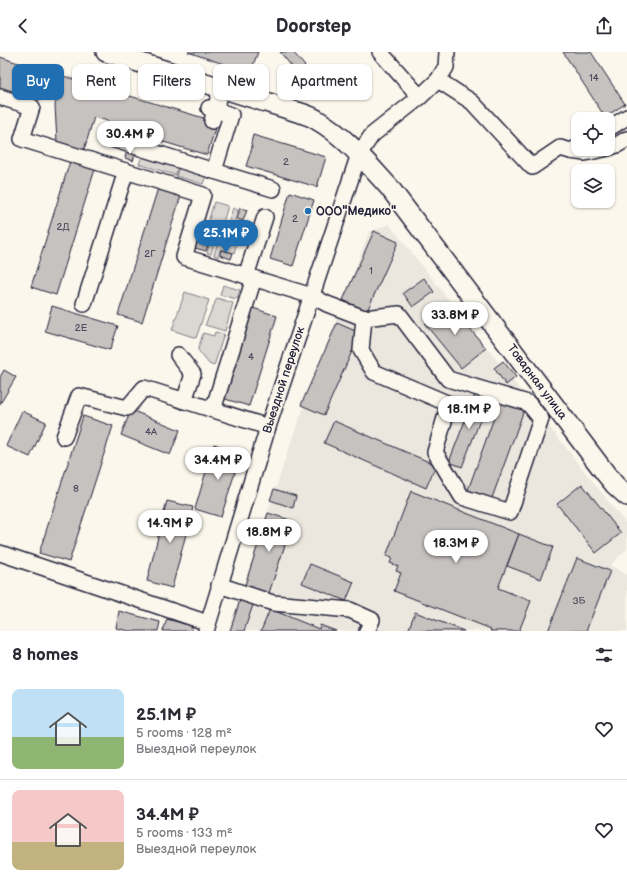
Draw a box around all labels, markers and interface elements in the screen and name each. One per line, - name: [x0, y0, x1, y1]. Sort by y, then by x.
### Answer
- icon: back: [12, 15, 34, 37]
- icon: share: [593, 15, 615, 37]
- text: Doorstep: [276, 16, 351, 37]
- chip: Buy: [12, 64, 64, 100]
- chip: Rent: [72, 64, 130, 100]
- chip: Filters: [138, 64, 205, 100]
- chip: New: [213, 64, 269, 100]
- chip: Apartment: [277, 64, 372, 100]
- house number: 14: [589, 72, 599, 84]
- map controls: [571, 112, 615, 208]
- button: locate: [571, 112, 615, 156]
- pin: 30.4M ₽: [93, 121, 167, 155]
- text: 30.4M ₽: [106, 126, 154, 142]
- house number: 2: [283, 156, 289, 168]
- button: layers: [571, 164, 615, 208]
- place label: ООО"Медико": [316, 204, 396, 219]
- marker: ООО"Медико": [303, 206, 313, 216]
- house number: 2: [292, 213, 298, 225]
- pin: 25.1M ₽: [189, 220, 263, 254]
- house number: 2Д: [57, 221, 69, 233]
- text: 25.1M ₽: [203, 225, 249, 241]
- house number: 2Г: [144, 248, 156, 260]
- house number: 1: [369, 265, 373, 277]
- pin: 33.8M ₽: [418, 302, 492, 336]
- text: 33.8M ₽: [431, 307, 479, 323]
- house number: 2Е: [75, 322, 88, 334]
- street label: Выездной переулок: [260, 324, 309, 435]
- street label: Товарная улица: [504, 341, 570, 423]
- house number: 4: [248, 351, 254, 363]
- pin: 18.1M ₽: [432, 396, 506, 430]
- text: 18.1M ₽: [447, 401, 491, 417]
- house number: 4А: [145, 426, 158, 438]
- pin: 34.4M ₽: [181, 447, 255, 481]
- text: 34.4M ₽: [194, 452, 242, 468]
- house number: 8: [73, 483, 79, 495]
- pin: 14.9M ₽: [133, 510, 207, 544]
- text: 14.9M ₽: [147, 515, 193, 531]
- pin: 18.8M ₽: [232, 519, 306, 553]
- text: 18.8M ₽: [246, 524, 292, 540]
- pin: 18.3M ₽: [419, 530, 493, 564]
- text: 18.3M ₽: [433, 535, 479, 551]
- house number: 3Б: [572, 595, 586, 607]
- icon: filters: [593, 644, 615, 666]
- text: 8 homes: [12, 645, 78, 665]
- icon: home: [44, 705, 92, 753]
- text: 25.1M ₽: [136, 705, 196, 725]
- icon: heart: [593, 718, 615, 740]
- text: 5 rooms · 128 m²: [136, 725, 232, 741]
- text: Выездной переулок: [136, 741, 257, 757]
- text: 34.4M ₽: [136, 805, 199, 825]
- icon: home: [44, 806, 92, 854]
- icon: heart: [593, 819, 615, 841]
- text: 5 rooms · 133 m²: [136, 825, 233, 841]
- text: Выездной переулок: [136, 841, 257, 857]

